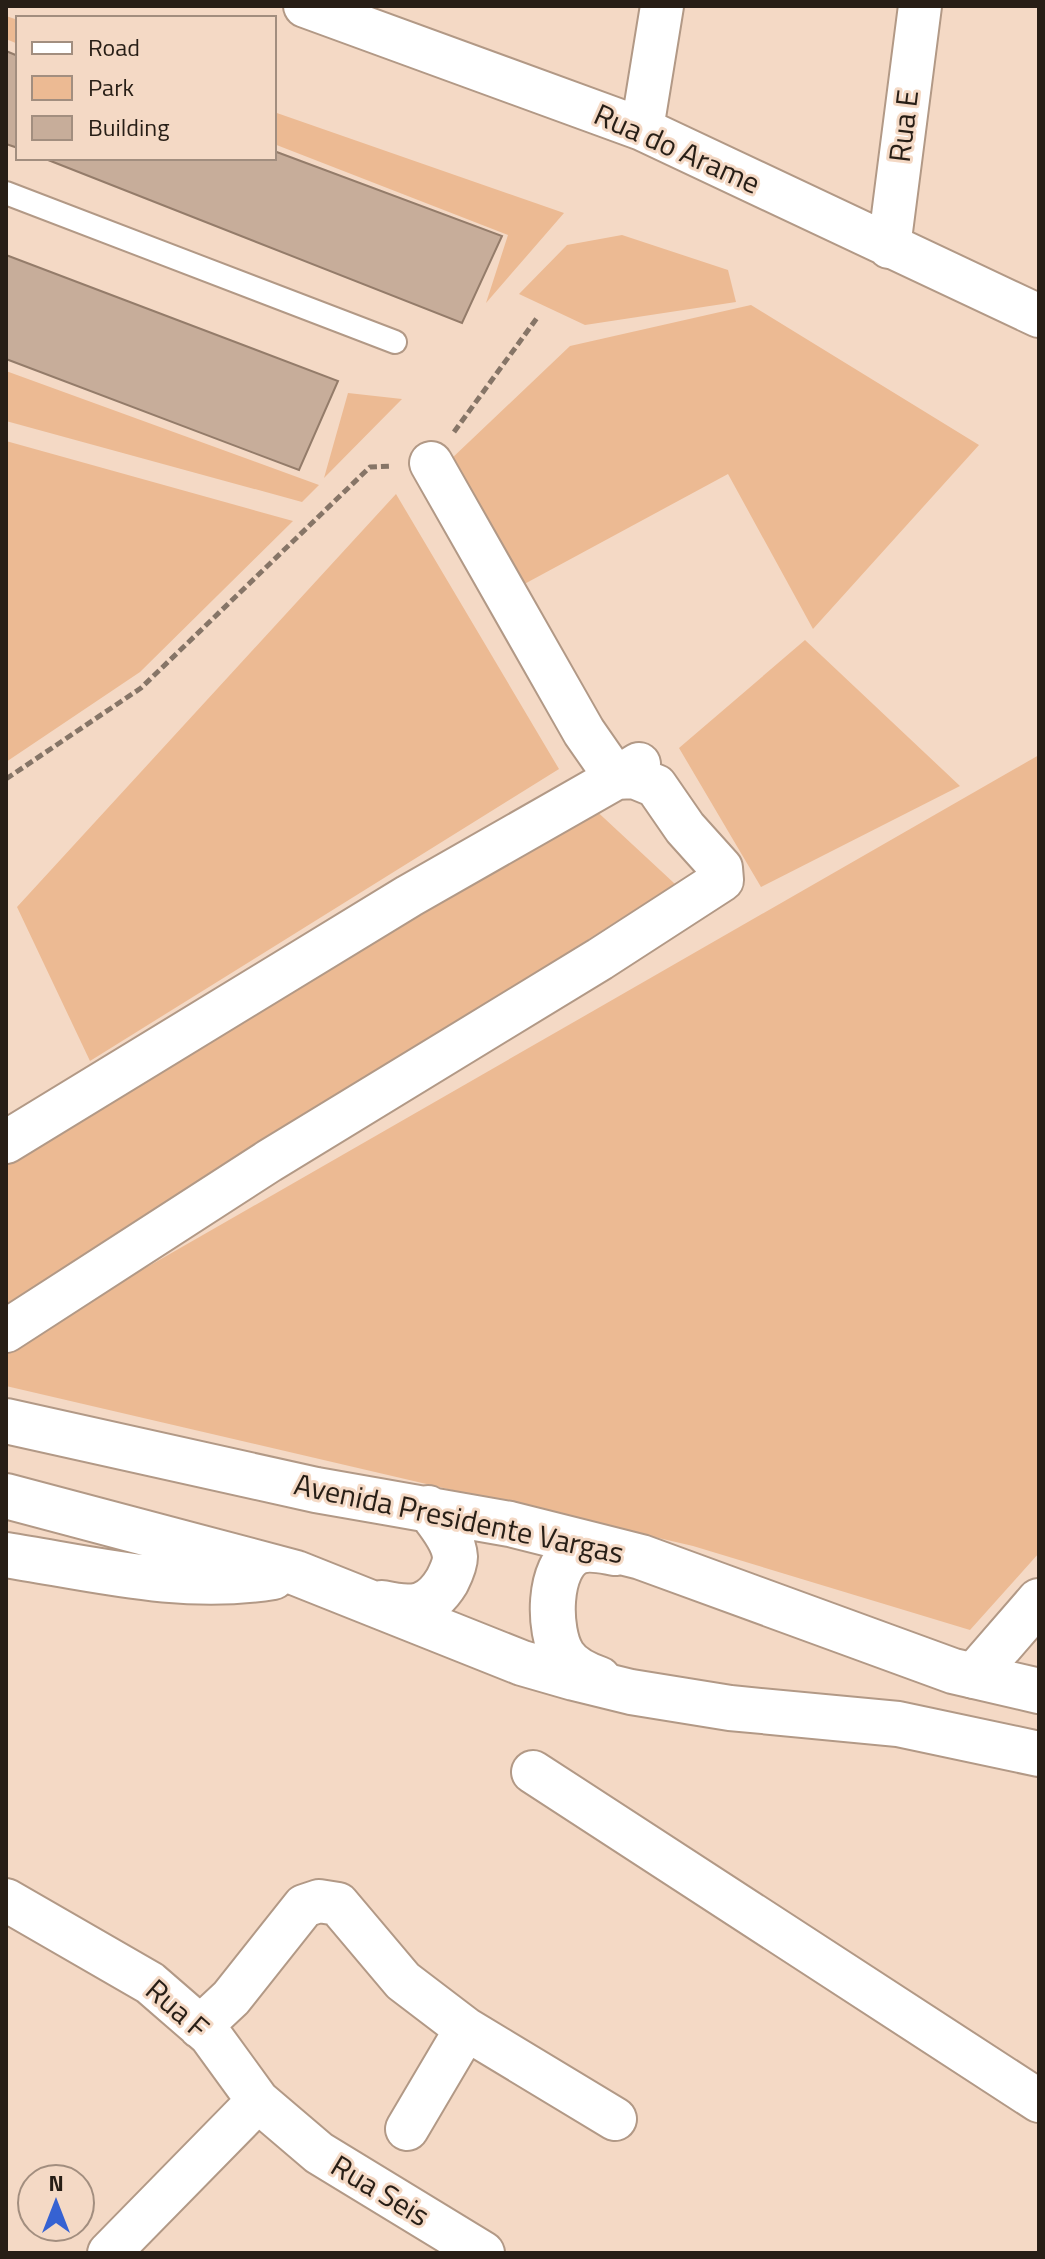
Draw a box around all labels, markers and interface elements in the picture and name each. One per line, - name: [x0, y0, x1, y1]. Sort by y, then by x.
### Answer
- legend: [16, 16, 276, 160]
- text: Road: [88, 29, 140, 65]
- text: Park: [88, 69, 134, 105]
- street label: Rua E: [876, 87, 930, 165]
- street label: Rua do Arame: [587, 91, 768, 205]
- text: Building: [88, 109, 170, 145]
- street label: Avenida Presidente Vargas: [290, 1461, 628, 1575]
- street label: Rua F: [135, 1967, 220, 2049]
- street label: Rua Seis: [322, 2143, 439, 2238]
- north arrow: [16, 2163, 96, 2243]
- text: N: [48, 2166, 64, 2200]

